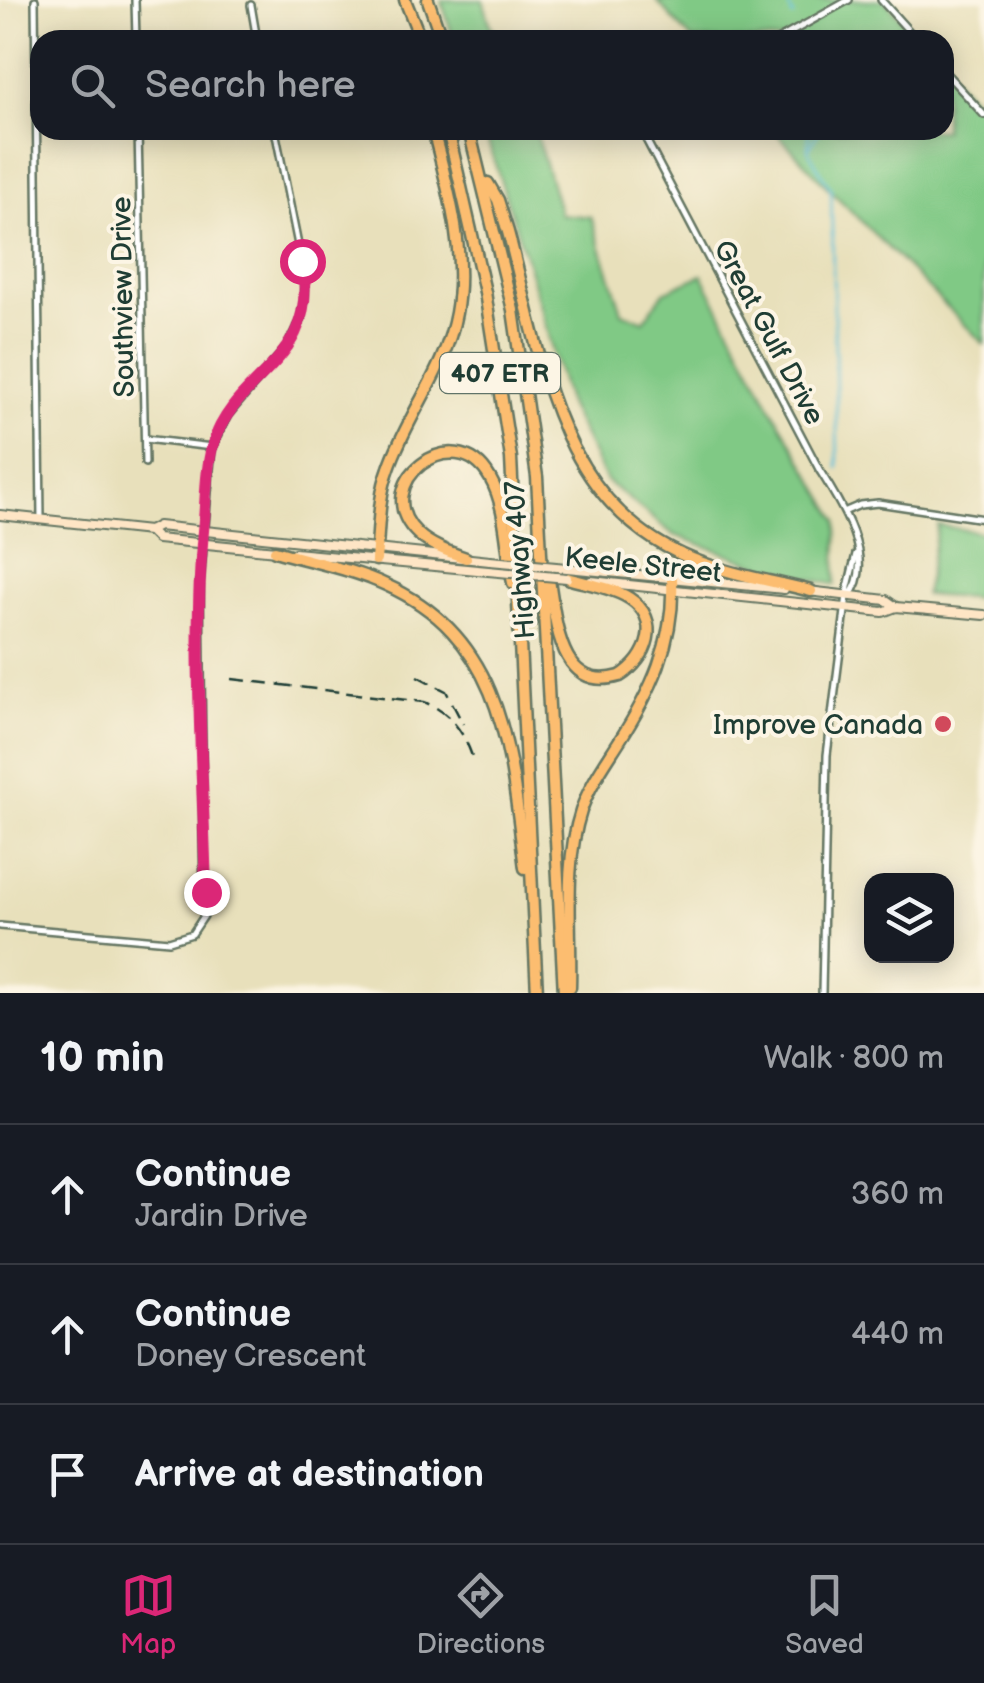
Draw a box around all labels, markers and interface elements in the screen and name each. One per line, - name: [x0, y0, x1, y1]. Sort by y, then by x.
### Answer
- search box: [30, 30, 954, 140]
- icon: search: [65, 58, 120, 113]
- text: Search here: [145, 63, 356, 108]
- street label: Southview Drive: [105, 196, 142, 398]
- street label: Great Gulf Drive: [706, 235, 831, 431]
- route start: [280, 239, 326, 285]
- road number: 407 ETR: [440, 353, 560, 393]
- street label: Highway 407: [498, 479, 542, 640]
- street label: Keele Street: [563, 541, 723, 590]
- place label: Improve Canada: [713, 709, 923, 742]
- marker: Improve Canada: [932, 713, 954, 735]
- route end: [184, 870, 230, 916]
- map controls: [864, 873, 954, 963]
- button: layers: [864, 873, 954, 963]
- text: 10 min: [40, 1033, 165, 1084]
- text: Walk · 800 m: [763, 1039, 944, 1078]
- text: Continue: [135, 1152, 291, 1197]
- icon: ahead: [40, 1167, 95, 1222]
- text: 360 m: [851, 1175, 944, 1214]
- text: Jardin Drive: [135, 1197, 308, 1236]
- text: Continue: [135, 1292, 291, 1337]
- icon: ahead: [40, 1307, 95, 1362]
- text: 440 m: [851, 1315, 944, 1354]
- text: Doney Crescent: [135, 1337, 366, 1376]
- icon: arrive: [40, 1447, 95, 1502]
- text: Arrive at destination: [135, 1452, 484, 1497]
- tab: Map: [120, 1568, 176, 1661]
- tab: Directions: [416, 1568, 545, 1661]
- tab: Saved: [785, 1568, 864, 1661]

